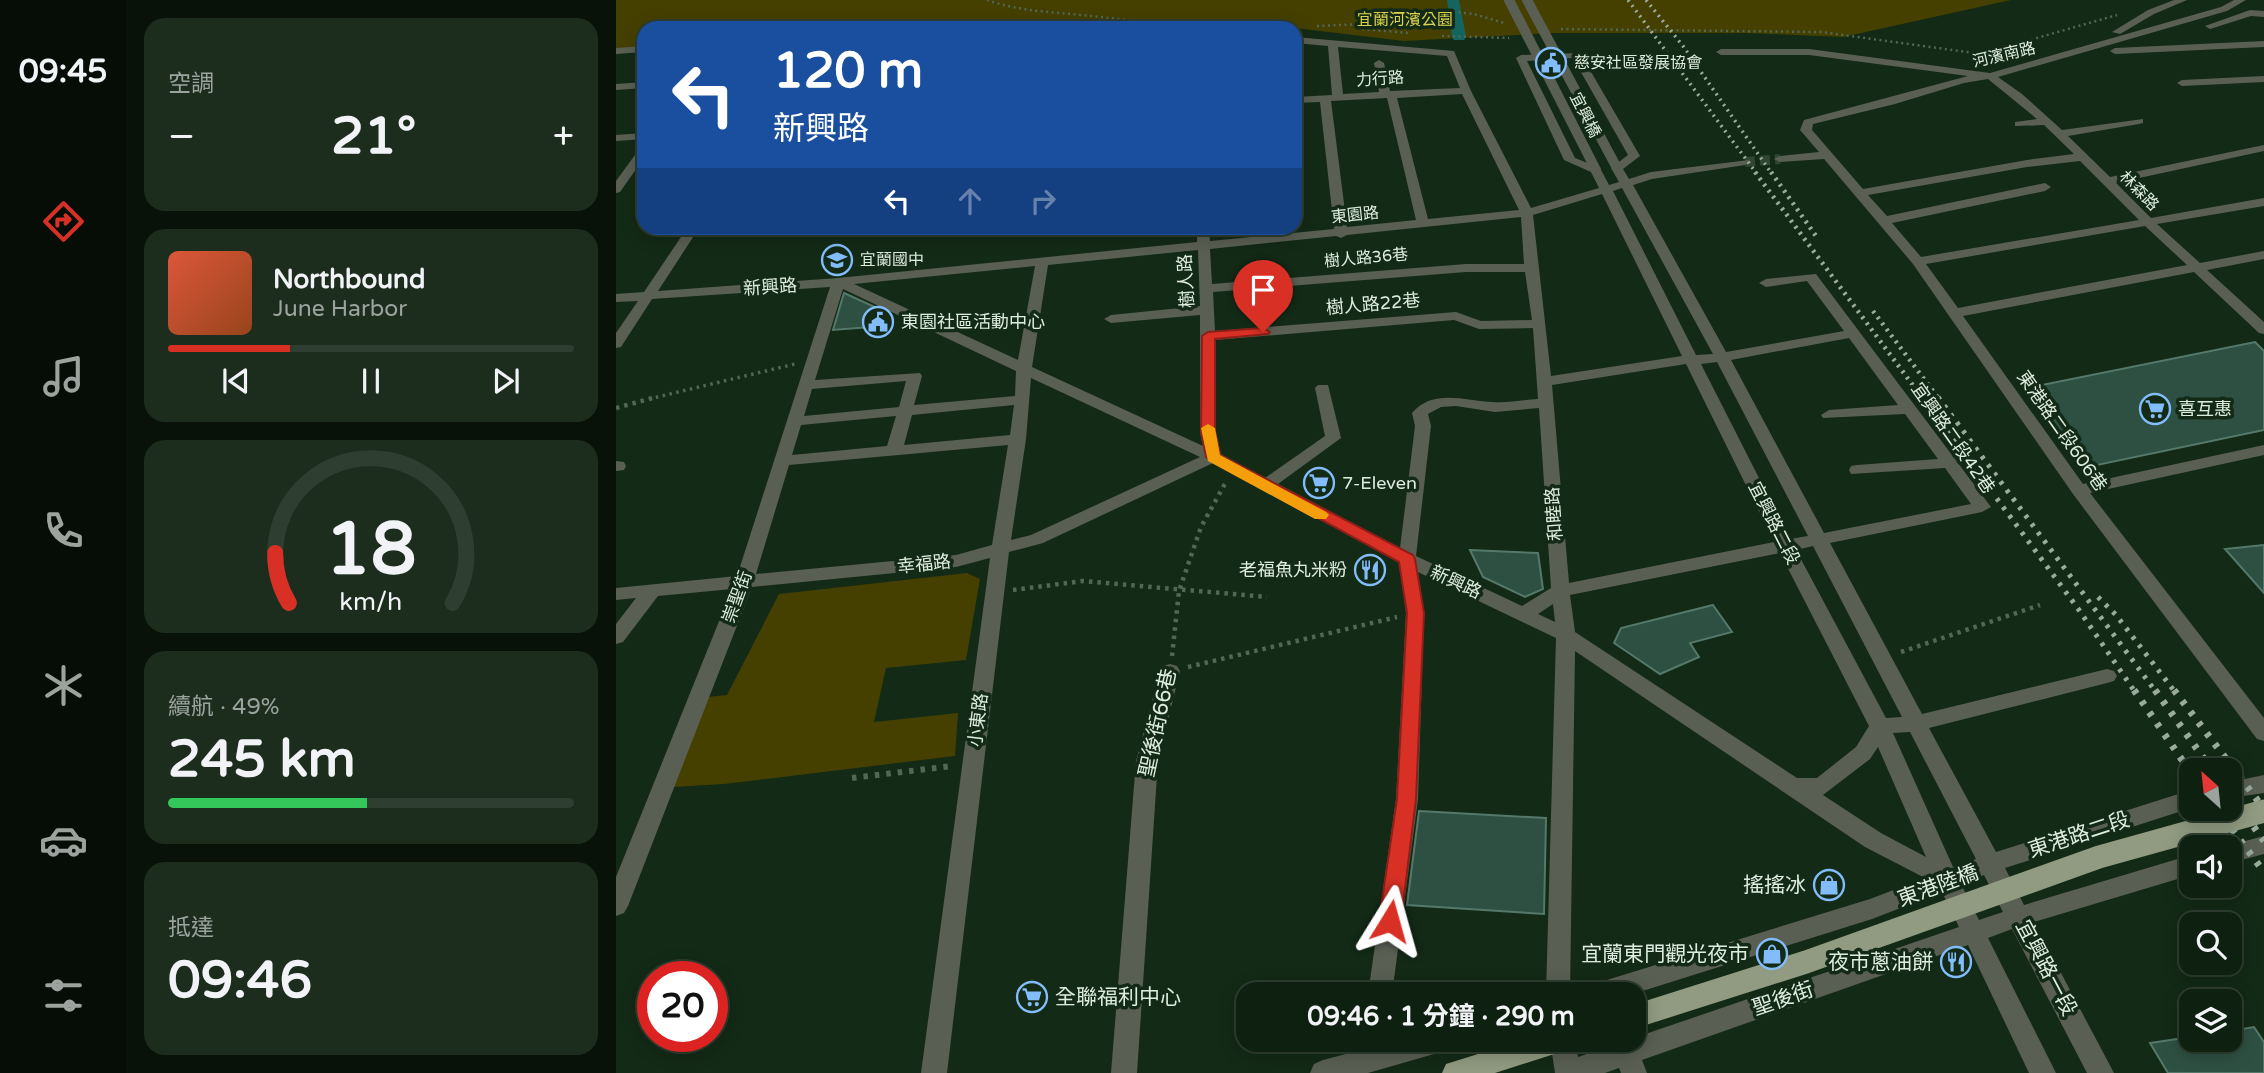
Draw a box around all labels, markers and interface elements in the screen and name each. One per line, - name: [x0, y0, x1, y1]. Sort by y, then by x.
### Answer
- park label: 宜蘭河濱公園: [1357, 10, 1453, 30]
- street label: 河濱南路: [1971, 38, 2037, 72]
- text: 120 m: [773, 42, 923, 101]
- public building icon: 慈安社區發展協會: [1534, 46, 1568, 80]
- icon: left: [658, 49, 749, 140]
- text: 09:45: [19, 53, 107, 91]
- place label: 慈安社區發展協會: [1574, 53, 1702, 73]
- street label: 力行路: [1355, 67, 1405, 91]
- text: 空調: [168, 70, 214, 98]
- street label: 宜興橋: [1565, 89, 1605, 141]
- text: 21°: [331, 105, 416, 168]
- text: 新興路: [773, 110, 869, 148]
- text: −: [168, 114, 195, 160]
- text: +: [553, 114, 574, 160]
- street label: 林森路: [2115, 167, 2163, 215]
- icon: left: [878, 182, 916, 220]
- icon: ahead: [951, 182, 989, 220]
- icon: right: [1024, 182, 1062, 220]
- icon: directions: [39, 197, 88, 246]
- street label: 東園路: [1330, 203, 1380, 227]
- school or university icon: 宜蘭國中: [820, 243, 854, 277]
- street label: 樹人路36巷: [1323, 244, 1409, 272]
- place label: 宜蘭國中: [860, 250, 924, 270]
- street label: 樹人路: [1174, 253, 1198, 309]
- pin: [1233, 260, 1293, 332]
- text: Northbound: [273, 264, 425, 295]
- icon: arrive: [1244, 271, 1282, 309]
- street label: 新興路: [742, 274, 798, 300]
- street label: 樹人路22巷: [1325, 289, 1421, 319]
- text: June Harbor: [273, 295, 407, 323]
- public building icon: 東園社區活動中心: [861, 305, 895, 339]
- place label: 東園社區活動中心: [901, 311, 1045, 333]
- icon: music: [39, 352, 88, 401]
- icon: previous: [217, 362, 255, 400]
- icon: pause: [352, 362, 390, 400]
- icon: next: [487, 362, 525, 400]
- street label: 東港路二段606巷: [2012, 367, 2112, 495]
- street label: 宜興路二段42巷: [1907, 378, 1999, 498]
- supermarket icon: 喜互惠: [2138, 392, 2172, 426]
- place label: 喜互惠: [2178, 398, 2232, 420]
- supermarket icon: 7-Eleven: [1302, 466, 1336, 500]
- place label: 7-Eleven: [1342, 472, 1417, 494]
- street label: 宜興路二段: [1744, 478, 1804, 568]
- street label: 和睦路: [1541, 486, 1567, 542]
- icon: phone: [39, 506, 88, 555]
- text: 18: [325, 506, 417, 594]
- street label: 幸福路: [896, 550, 952, 578]
- restaurant icon: 老福魚丸米粉: [1353, 553, 1387, 587]
- place label: 老福魚丸米粉: [1239, 559, 1347, 581]
- street label: 新興路: [1427, 561, 1485, 603]
- street label: 崇聖街: [717, 568, 757, 626]
- text: km/h: [340, 586, 402, 616]
- icon: climate: [39, 661, 88, 710]
- street label: 聖後街66巷: [1134, 666, 1182, 780]
- street label: 小東路: [964, 692, 992, 748]
- text: 續航 · 49%: [168, 693, 280, 721]
- text: 245 km: [168, 728, 356, 791]
- north arrow: [2179, 758, 2242, 821]
- map controls: [2179, 758, 2242, 1052]
- street label: 東港路二段: [2025, 807, 2133, 863]
- icon: car: [39, 816, 88, 865]
- button: sound: [2179, 835, 2242, 898]
- street label: 東港陸橋: [1894, 860, 1982, 912]
- shop icon: 搖搖冰: [1812, 868, 1846, 902]
- place label: 搖搖冰: [1743, 873, 1806, 898]
- position arrow: [1353, 884, 1427, 958]
- button: search: [2179, 912, 2242, 975]
- text: 抵達: [168, 914, 214, 942]
- street label: 宜興路一段: [2010, 916, 2082, 1020]
- shop icon: 宜蘭東門觀光夜市: [1755, 937, 1789, 971]
- place label: 宜蘭東門觀光夜市: [1581, 942, 1749, 967]
- restaurant icon: 夜市蔥油餅: [1939, 945, 1973, 979]
- text: 09:46: [168, 949, 312, 1012]
- place label: 夜市蔥油餅: [1828, 950, 1933, 975]
- speed limit sign: 20: [637, 961, 728, 1052]
- icon: filters: [39, 971, 88, 1020]
- street label: 聖後街: [1749, 977, 1817, 1021]
- supermarket icon: 全聯福利中心: [1015, 980, 1049, 1014]
- place label: 全聯福利中心: [1055, 985, 1181, 1010]
- button: layers: [2179, 989, 2242, 1052]
- text: 09:46 · 1 分鐘 · 290 m: [1307, 1001, 1575, 1032]

